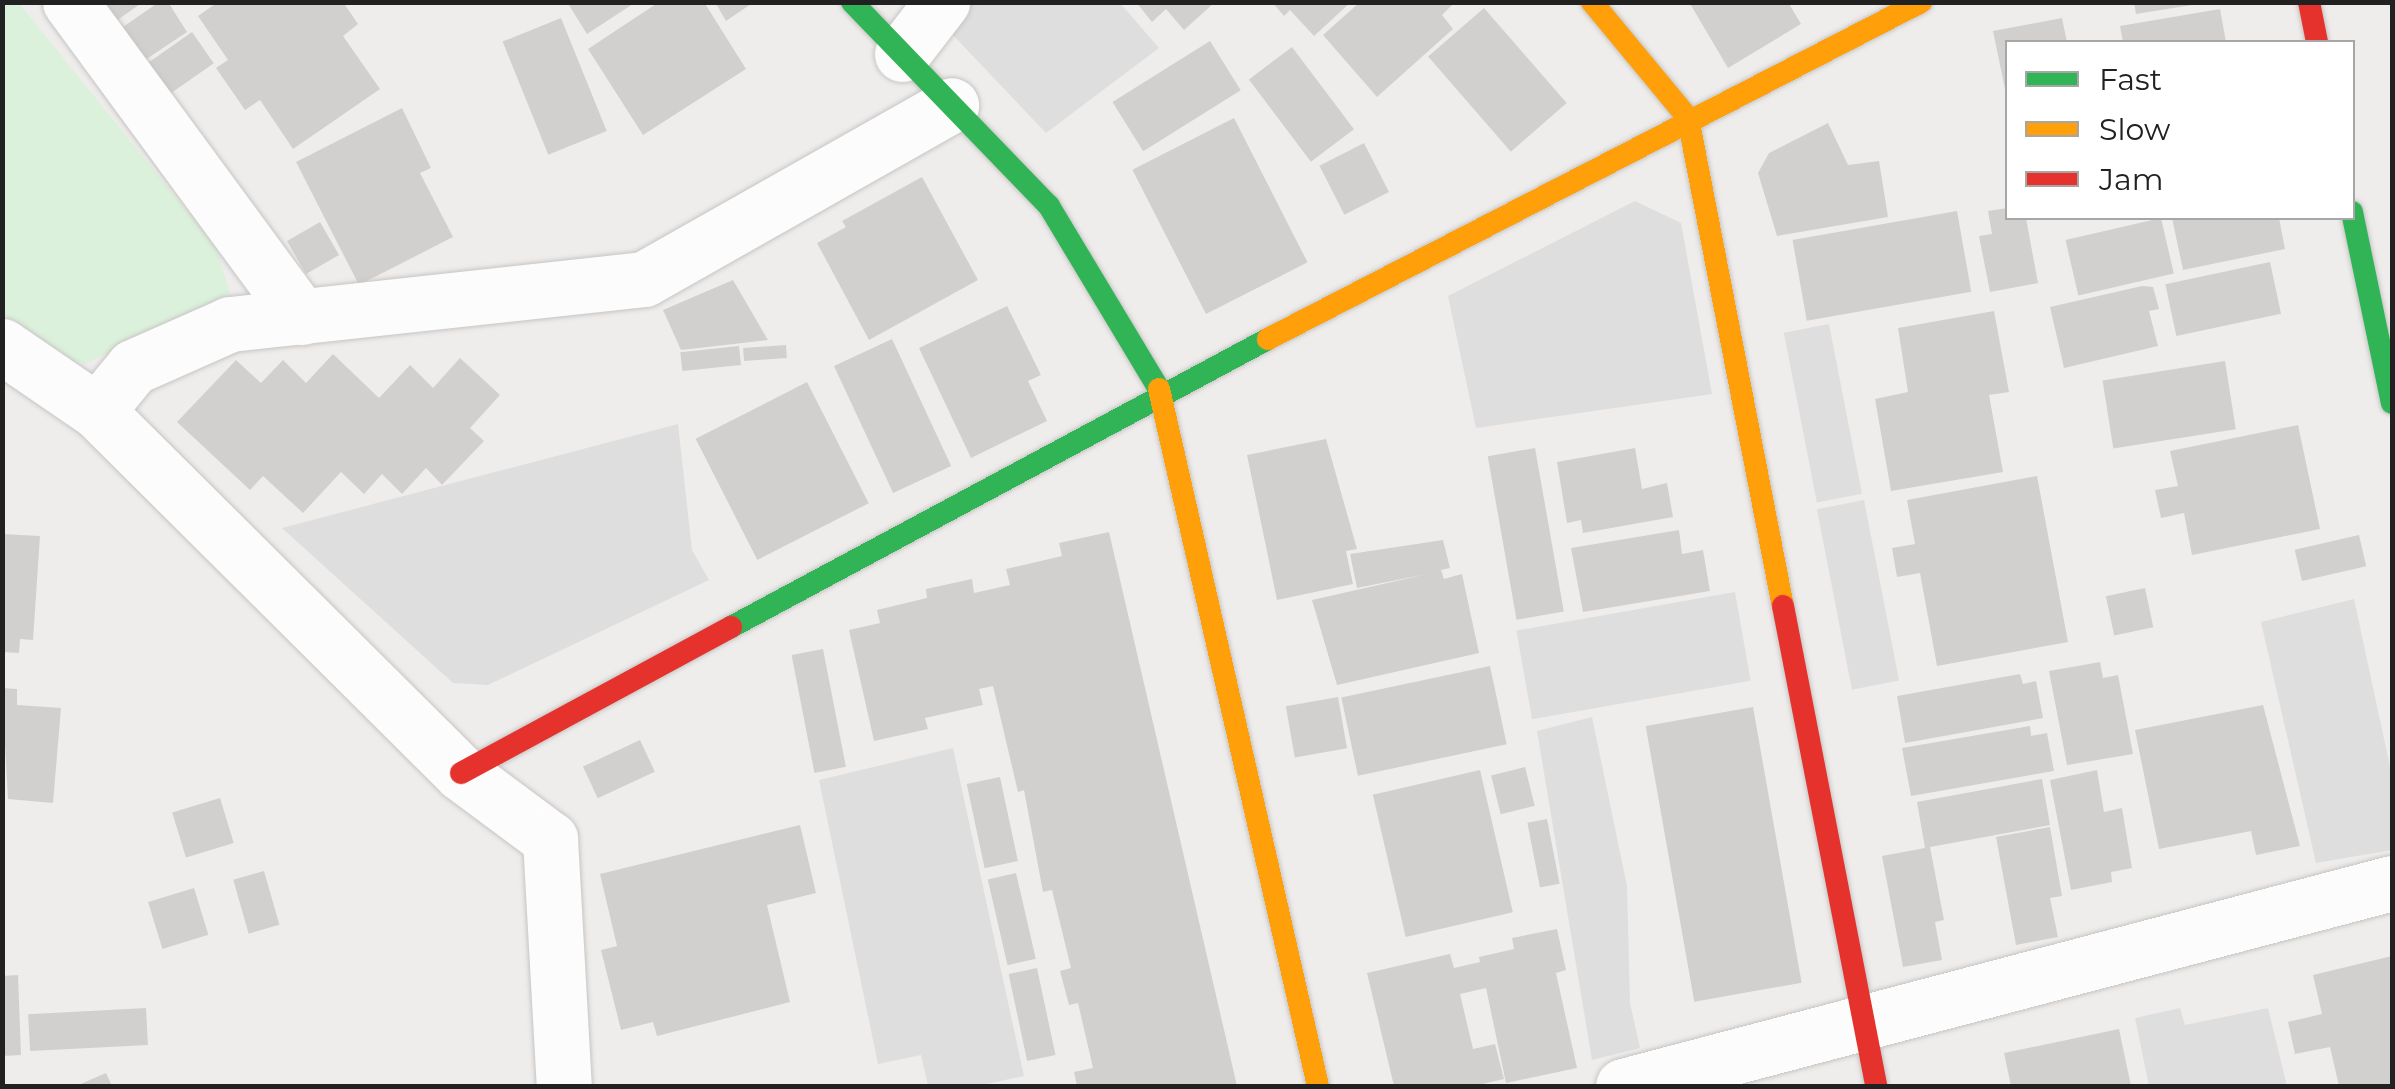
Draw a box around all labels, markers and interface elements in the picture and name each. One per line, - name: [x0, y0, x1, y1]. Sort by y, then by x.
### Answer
- legend: [2005, 40, 2355, 220]
- text: Fast: [2099, 61, 2162, 98]
- text: Slow: [2099, 111, 2170, 148]
- text: Jam: [2099, 161, 2164, 198]

